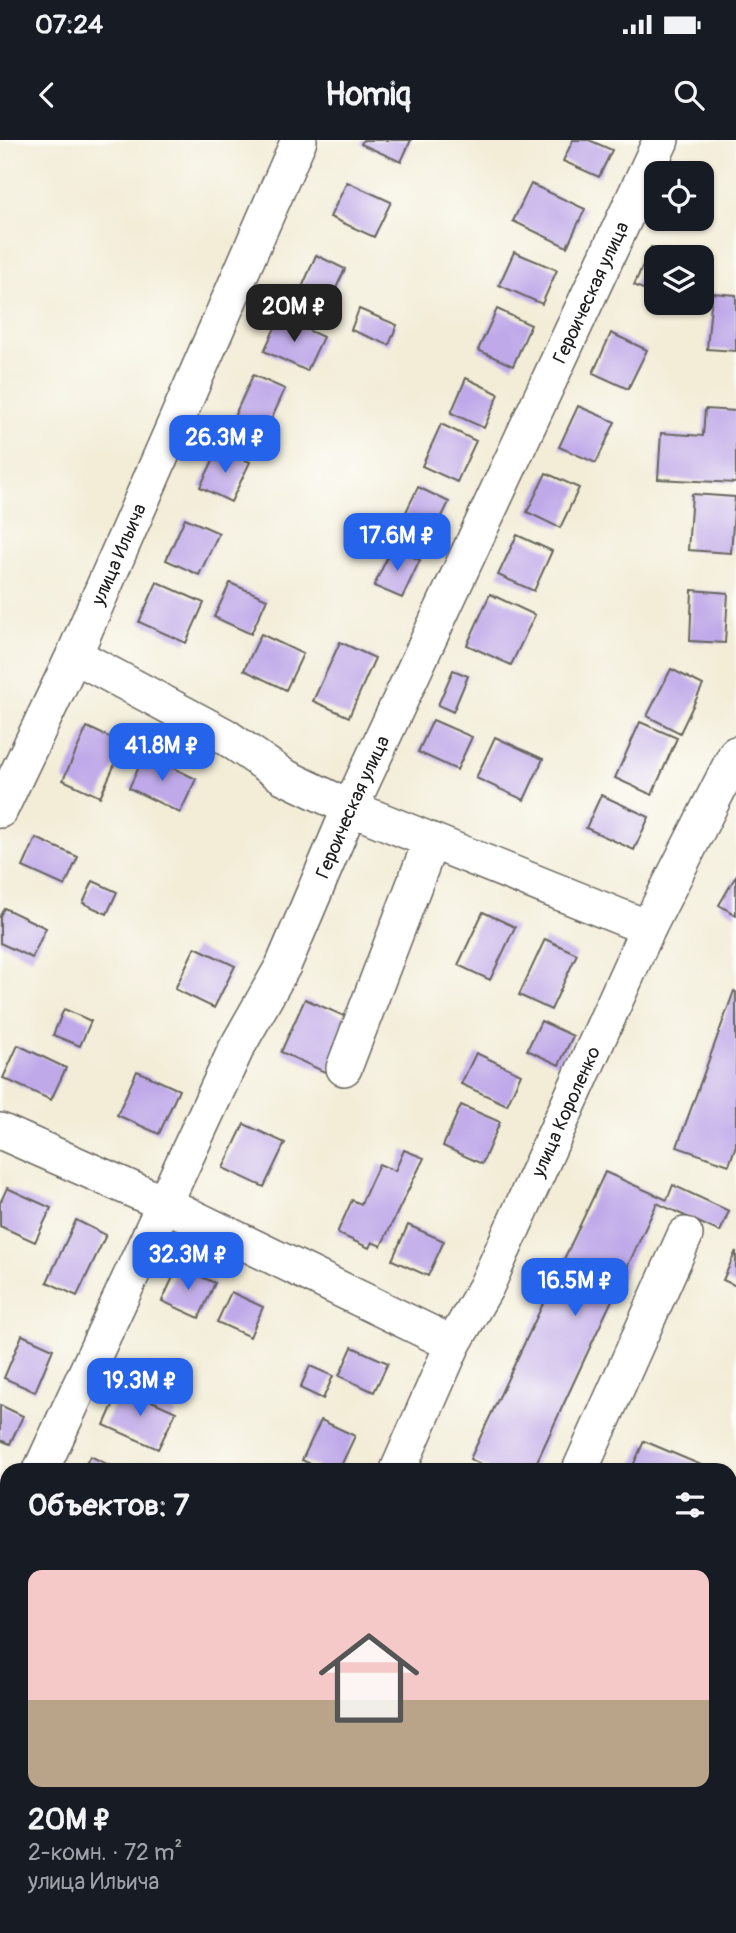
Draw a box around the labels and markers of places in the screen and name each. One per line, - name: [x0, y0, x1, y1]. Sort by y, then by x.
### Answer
- pin: 20M ₽: [245, 284, 343, 344]
- pin: 26.3M ₽: [160, 416, 290, 475]
- pin: 17.6M ₽: [332, 514, 462, 573]
- pin: 41.8M ₽: [97, 724, 227, 783]
- pin: 32.3M ₽: [123, 1232, 253, 1292]
- pin: 16.5M ₽: [510, 1258, 640, 1318]
- pin: 19.3M ₽: [75, 1358, 205, 1418]

